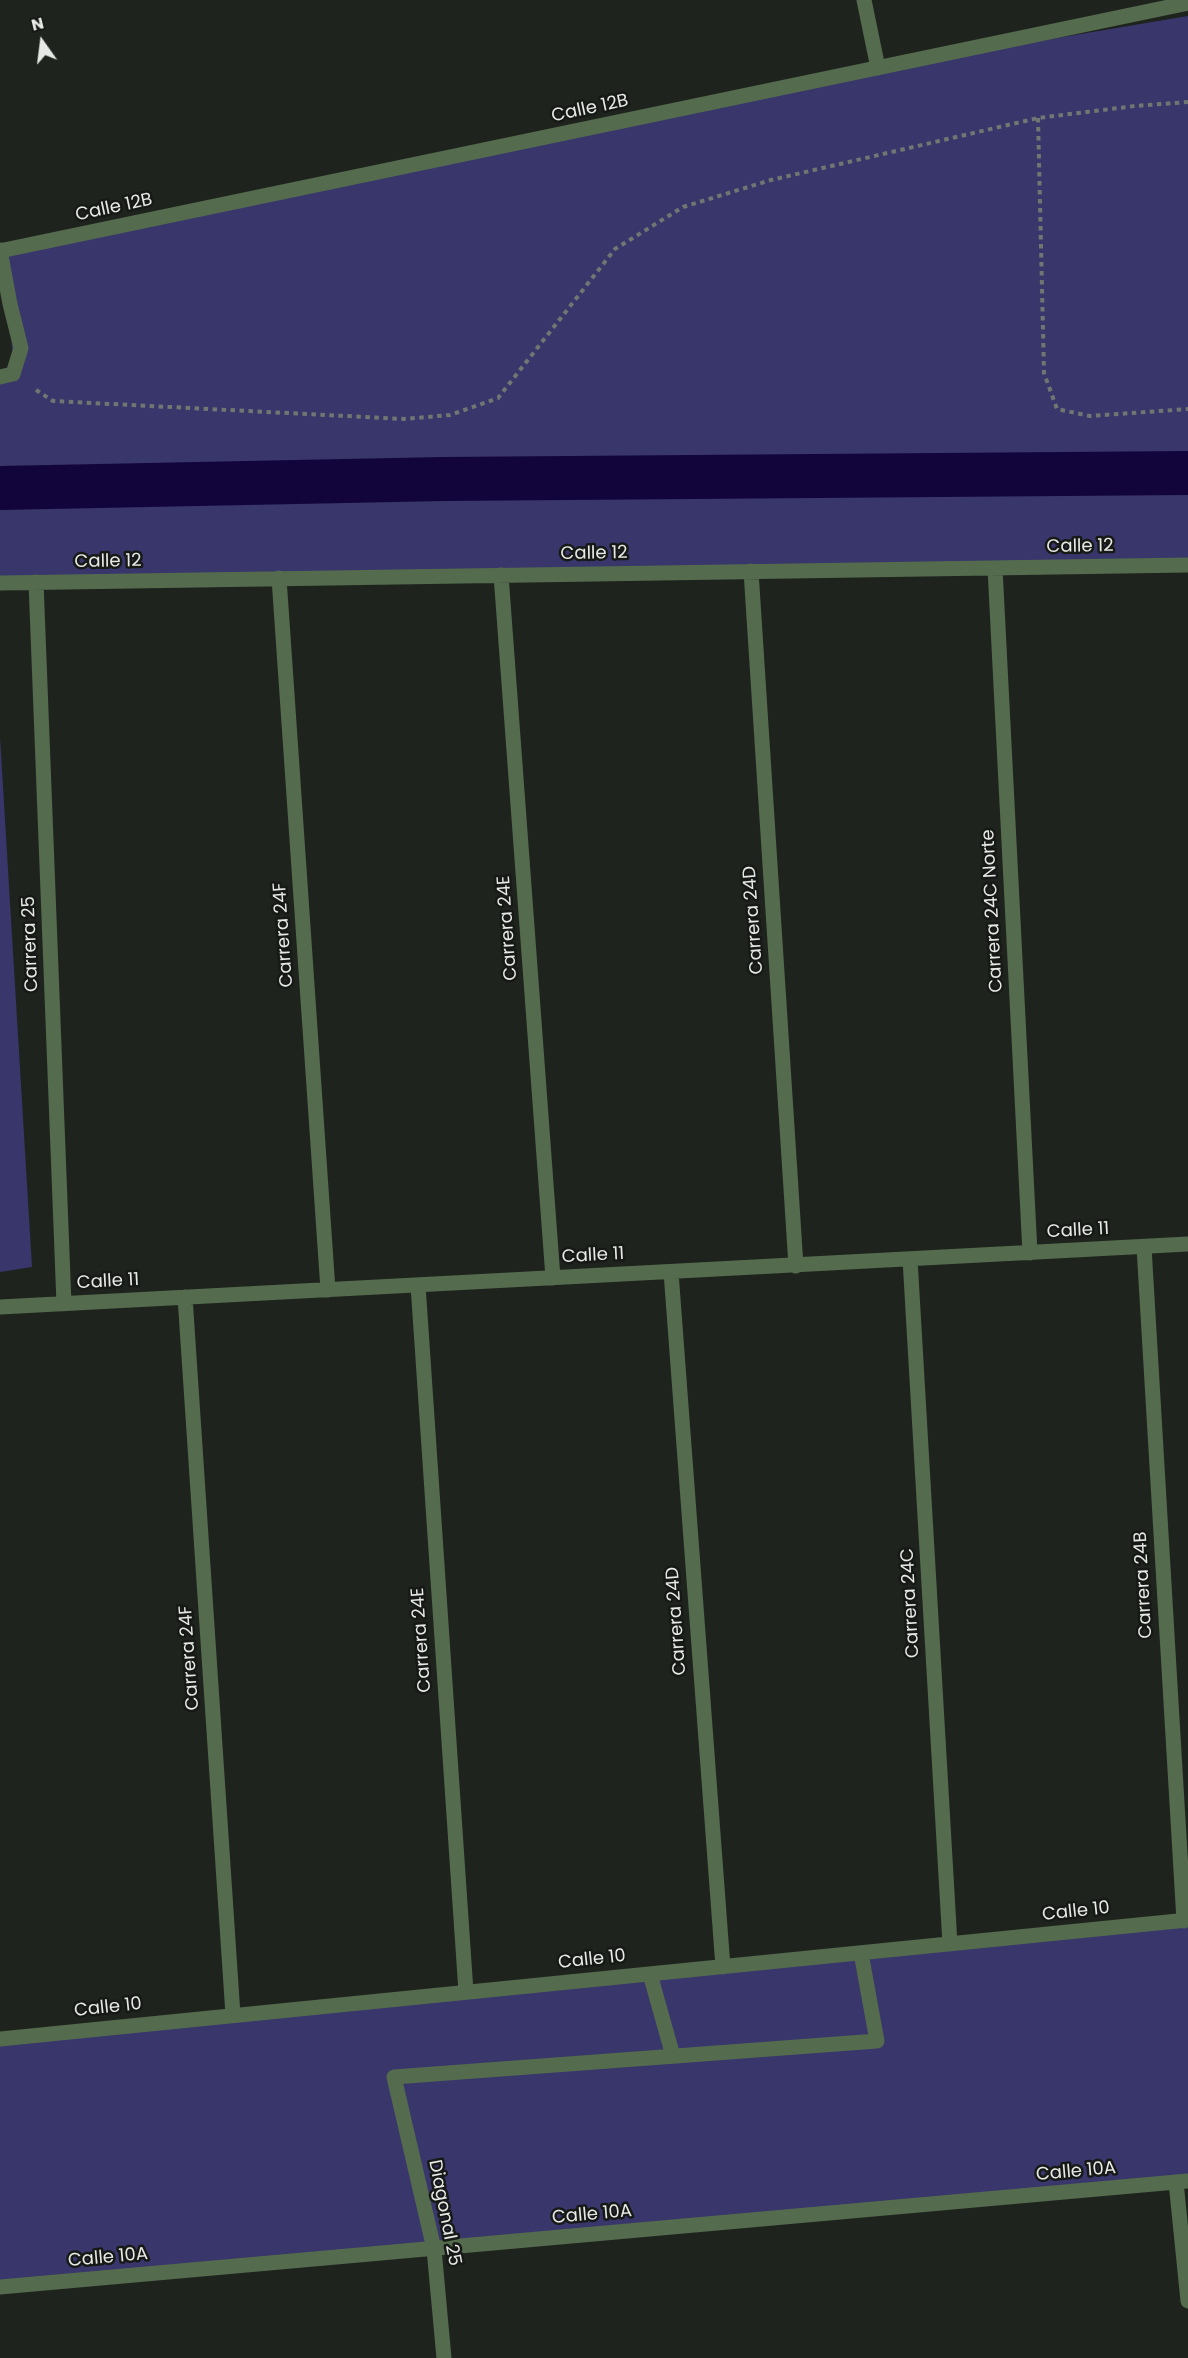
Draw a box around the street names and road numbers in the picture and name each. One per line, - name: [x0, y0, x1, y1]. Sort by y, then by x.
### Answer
- street label: Calle 12B: [550, 90, 630, 128]
- street label: Calle 12B: [74, 189, 154, 227]
- street label: Calle 12: [1046, 536, 1114, 558]
- street label: Calle 12: [560, 543, 628, 565]
- street label: Calle 12: [74, 551, 142, 573]
- street label: Carrera 24C Norte: [978, 829, 1008, 993]
- street label: Carrera 24D: [739, 865, 769, 975]
- street label: Carrera 24E: [494, 875, 522, 981]
- street label: Carrera 24F: [270, 882, 298, 988]
- street label: Carrera 25: [19, 896, 43, 992]
- street label: Calle 11: [1046, 1219, 1110, 1243]
- street label: Calle 11: [561, 1244, 625, 1268]
- street label: Calle 11: [76, 1270, 140, 1294]
- street label: Carrera 24B: [1130, 1531, 1158, 1639]
- street label: Carrera 24C: [897, 1548, 925, 1658]
- street label: Carrera 24D: [662, 1566, 692, 1676]
- street label: Carrera 24E: [408, 1587, 436, 1693]
- street label: Carrera 24F: [176, 1605, 204, 1711]
- street label: Calle 10: [1041, 1898, 1111, 1926]
- street label: Calle 10: [557, 1946, 627, 1974]
- street label: Calle 10: [73, 1994, 143, 2022]
- street label: Diagonal 25: [423, 2158, 465, 2268]
- street label: Calle 10A: [1035, 2158, 1117, 2186]
- street label: Calle 10A: [551, 2201, 633, 2229]
- street label: Calle 10A: [67, 2244, 149, 2272]

